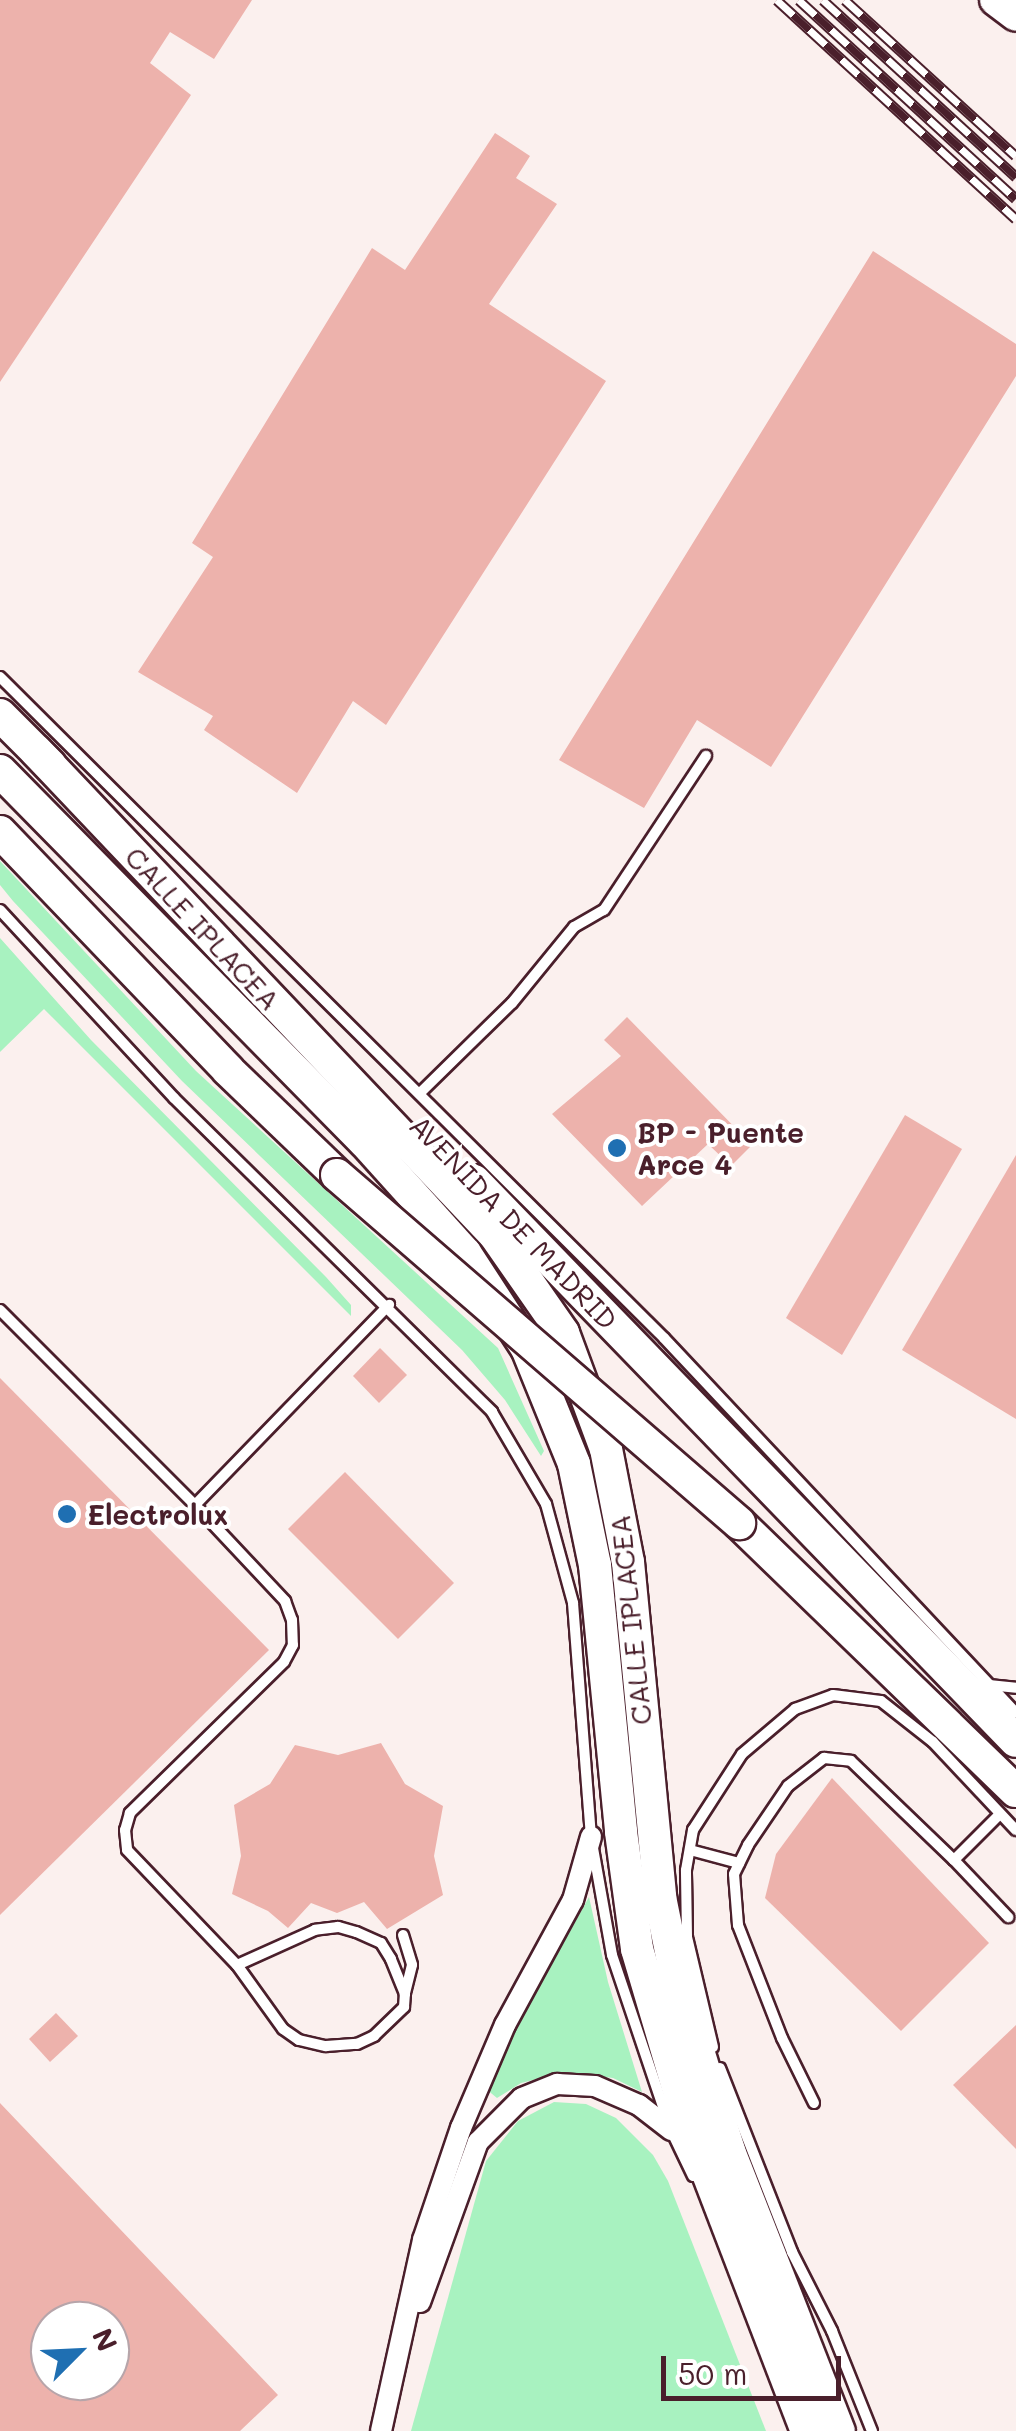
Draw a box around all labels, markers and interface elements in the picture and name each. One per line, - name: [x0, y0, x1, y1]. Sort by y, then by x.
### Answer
- street label: CALLE IPLACEA: [119, 839, 287, 1017]
- street label: AVENIDA DE MADRID: [403, 1108, 625, 1336]
- place label: BP - Puente Arce 4: [637, 1115, 804, 1181]
- marker: BP - Puente Arce 4: [606, 1137, 628, 1159]
- place label: Electrolux: [87, 1497, 228, 1531]
- marker: Electrolux: [56, 1503, 78, 1525]
- street label: CALLE IPLACEA: [602, 1513, 658, 1727]
- north arrow: [30, 2301, 130, 2401]
- text: N: [85, 2323, 126, 2357]
- scale bar: [666, 2336, 846, 2398]
- text: 50 m: [678, 2353, 748, 2393]

